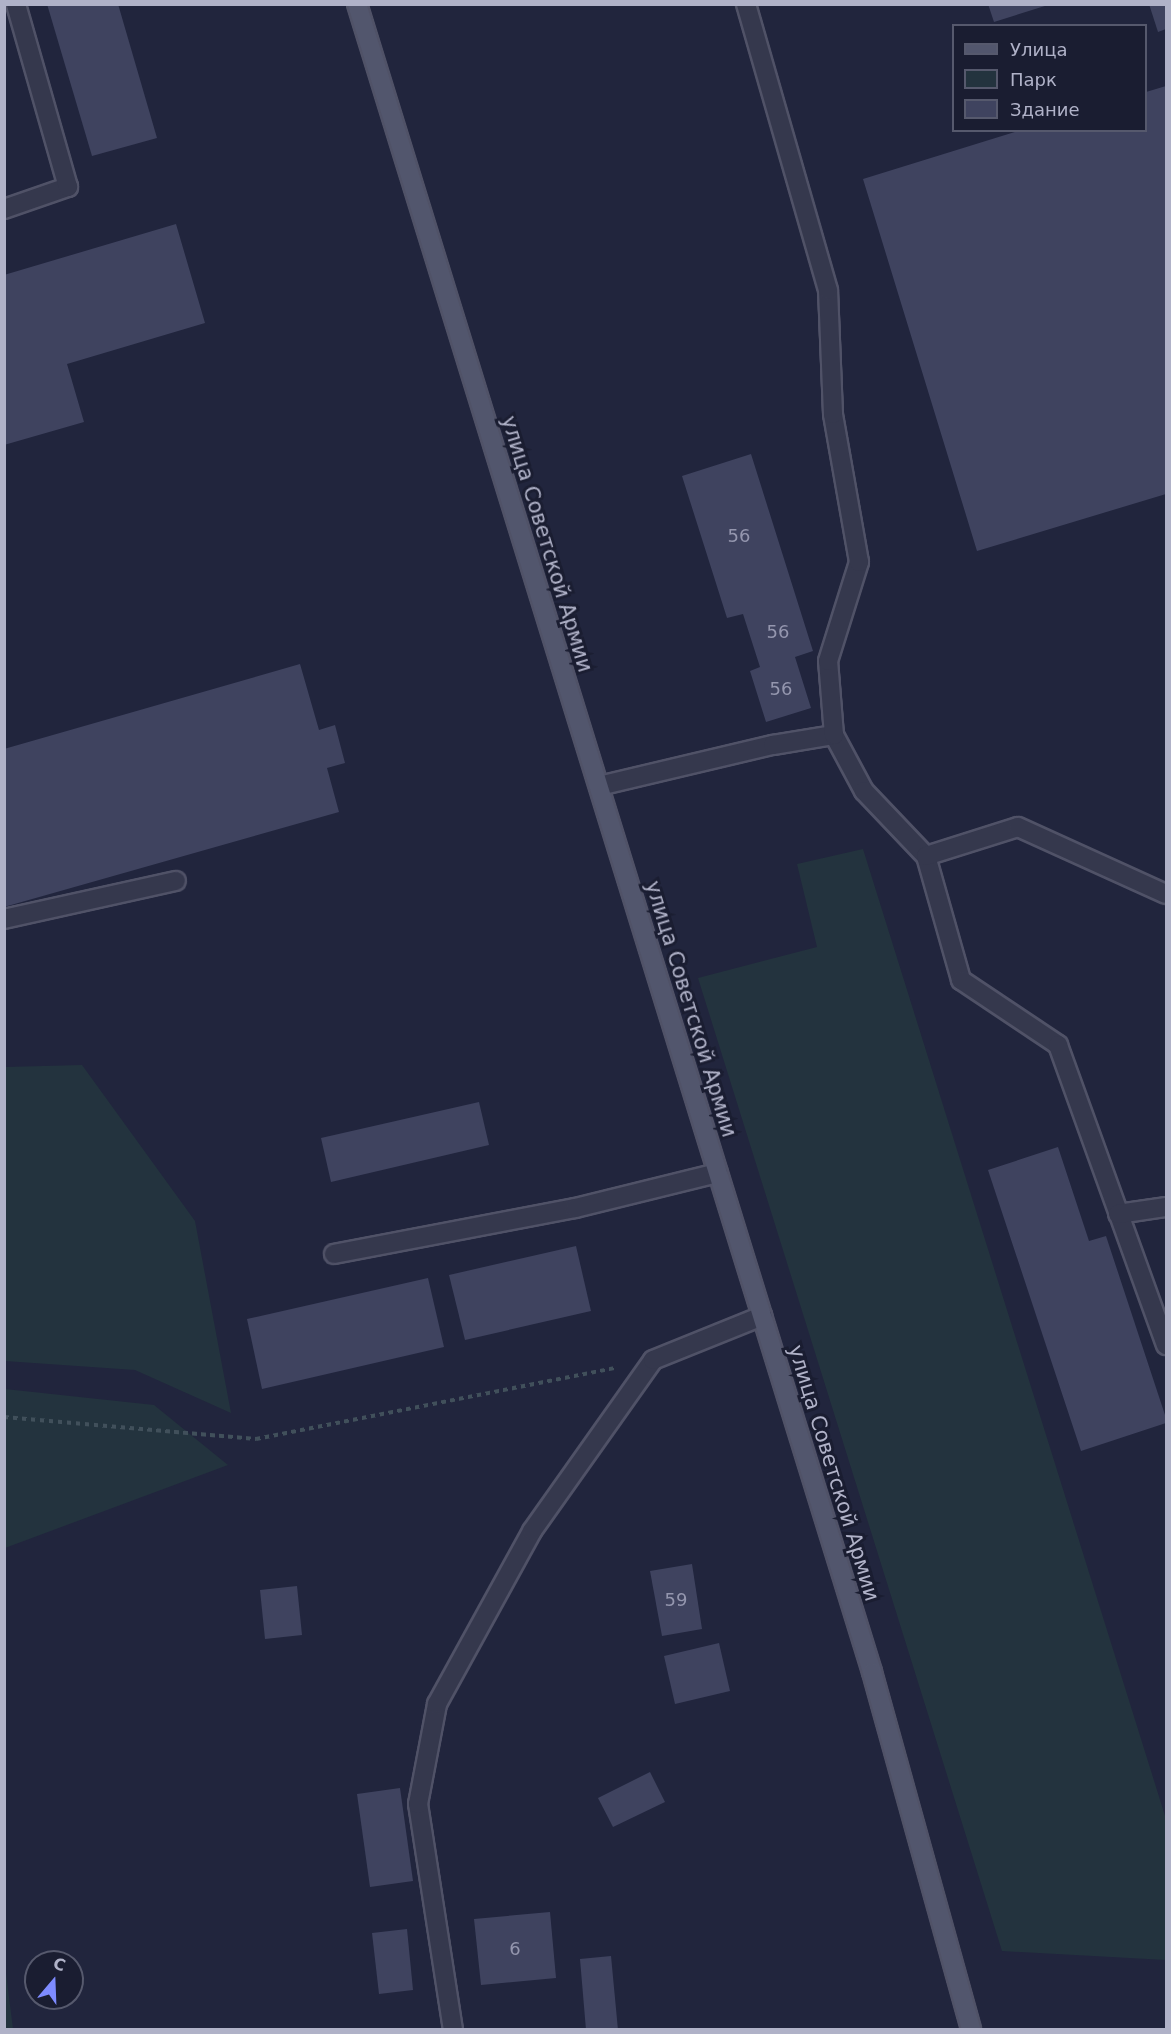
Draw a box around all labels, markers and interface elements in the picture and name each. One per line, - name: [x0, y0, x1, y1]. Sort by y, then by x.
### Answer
- legend: [952, 24, 1147, 132]
- text: Улица: [1010, 39, 1067, 60]
- text: Парк: [1010, 69, 1057, 90]
- text: Здание: [1010, 99, 1080, 120]
- street label: улица Советской Армии: [496, 413, 598, 675]
- house number: 56: [728, 525, 750, 547]
- house number: 56: [767, 621, 789, 643]
- house number: 56: [770, 678, 792, 700]
- street label: улица Советской Армии: [640, 878, 742, 1140]
- street label: улица Советской Армии: [783, 1342, 885, 1604]
- house number: 59: [665, 1589, 687, 1611]
- house number: 6: [509, 1938, 521, 1960]
- north arrow: [24, 1950, 84, 2010]
- text: С: [51, 1954, 68, 1975]

